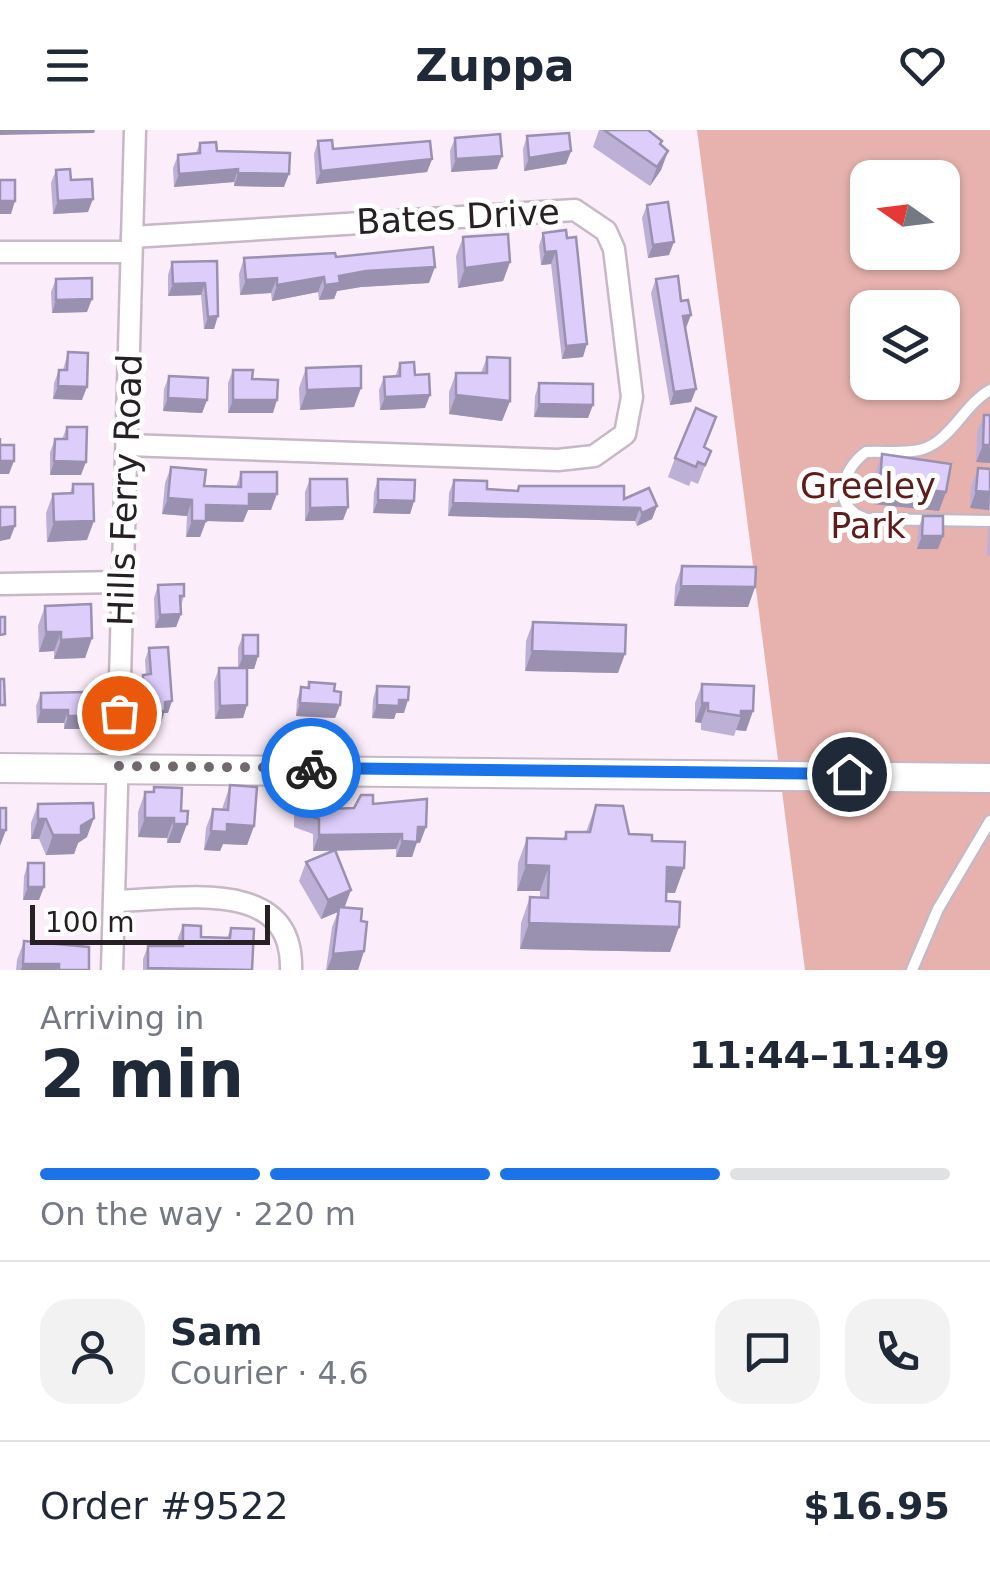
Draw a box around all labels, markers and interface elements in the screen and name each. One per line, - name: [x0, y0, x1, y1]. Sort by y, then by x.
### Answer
- icon: menu: [40, 38, 95, 93]
- icon: heart: [895, 38, 950, 93]
- text: Zuppa: [415, 39, 575, 92]
- north arrow: [850, 160, 960, 270]
- map controls: [850, 160, 960, 400]
- street label: Bates Drive: [355, 192, 561, 242]
- button: layers: [850, 290, 960, 400]
- street label: Hills Ferry Road: [100, 353, 150, 627]
- park label: Greeley Park: [800, 466, 936, 546]
- pin: [77, 671, 162, 756]
- icon: bag: [92, 686, 147, 741]
- courier: [261, 718, 361, 818]
- pin: [807, 732, 892, 817]
- icon: bike: [284, 741, 339, 796]
- icon: home: [822, 747, 877, 802]
- scale bar: [30, 900, 270, 944]
- text: 100 m: [45, 906, 135, 939]
- text: Arriving in: [40, 999, 204, 1037]
- text: 11:44–11:49: [689, 1033, 950, 1077]
- text: 2 min: [40, 1037, 244, 1112]
- text: On the way · 220 m: [40, 1195, 356, 1233]
- button: person: [40, 1299, 145, 1404]
- button: chat: [715, 1299, 820, 1404]
- button: phone: [845, 1299, 950, 1404]
- text: Sam: [170, 1310, 263, 1354]
- text: Courier · 4.6: [170, 1354, 369, 1392]
- text: Order #9522: [40, 1484, 289, 1528]
- text: $16.95: [803, 1484, 950, 1528]

